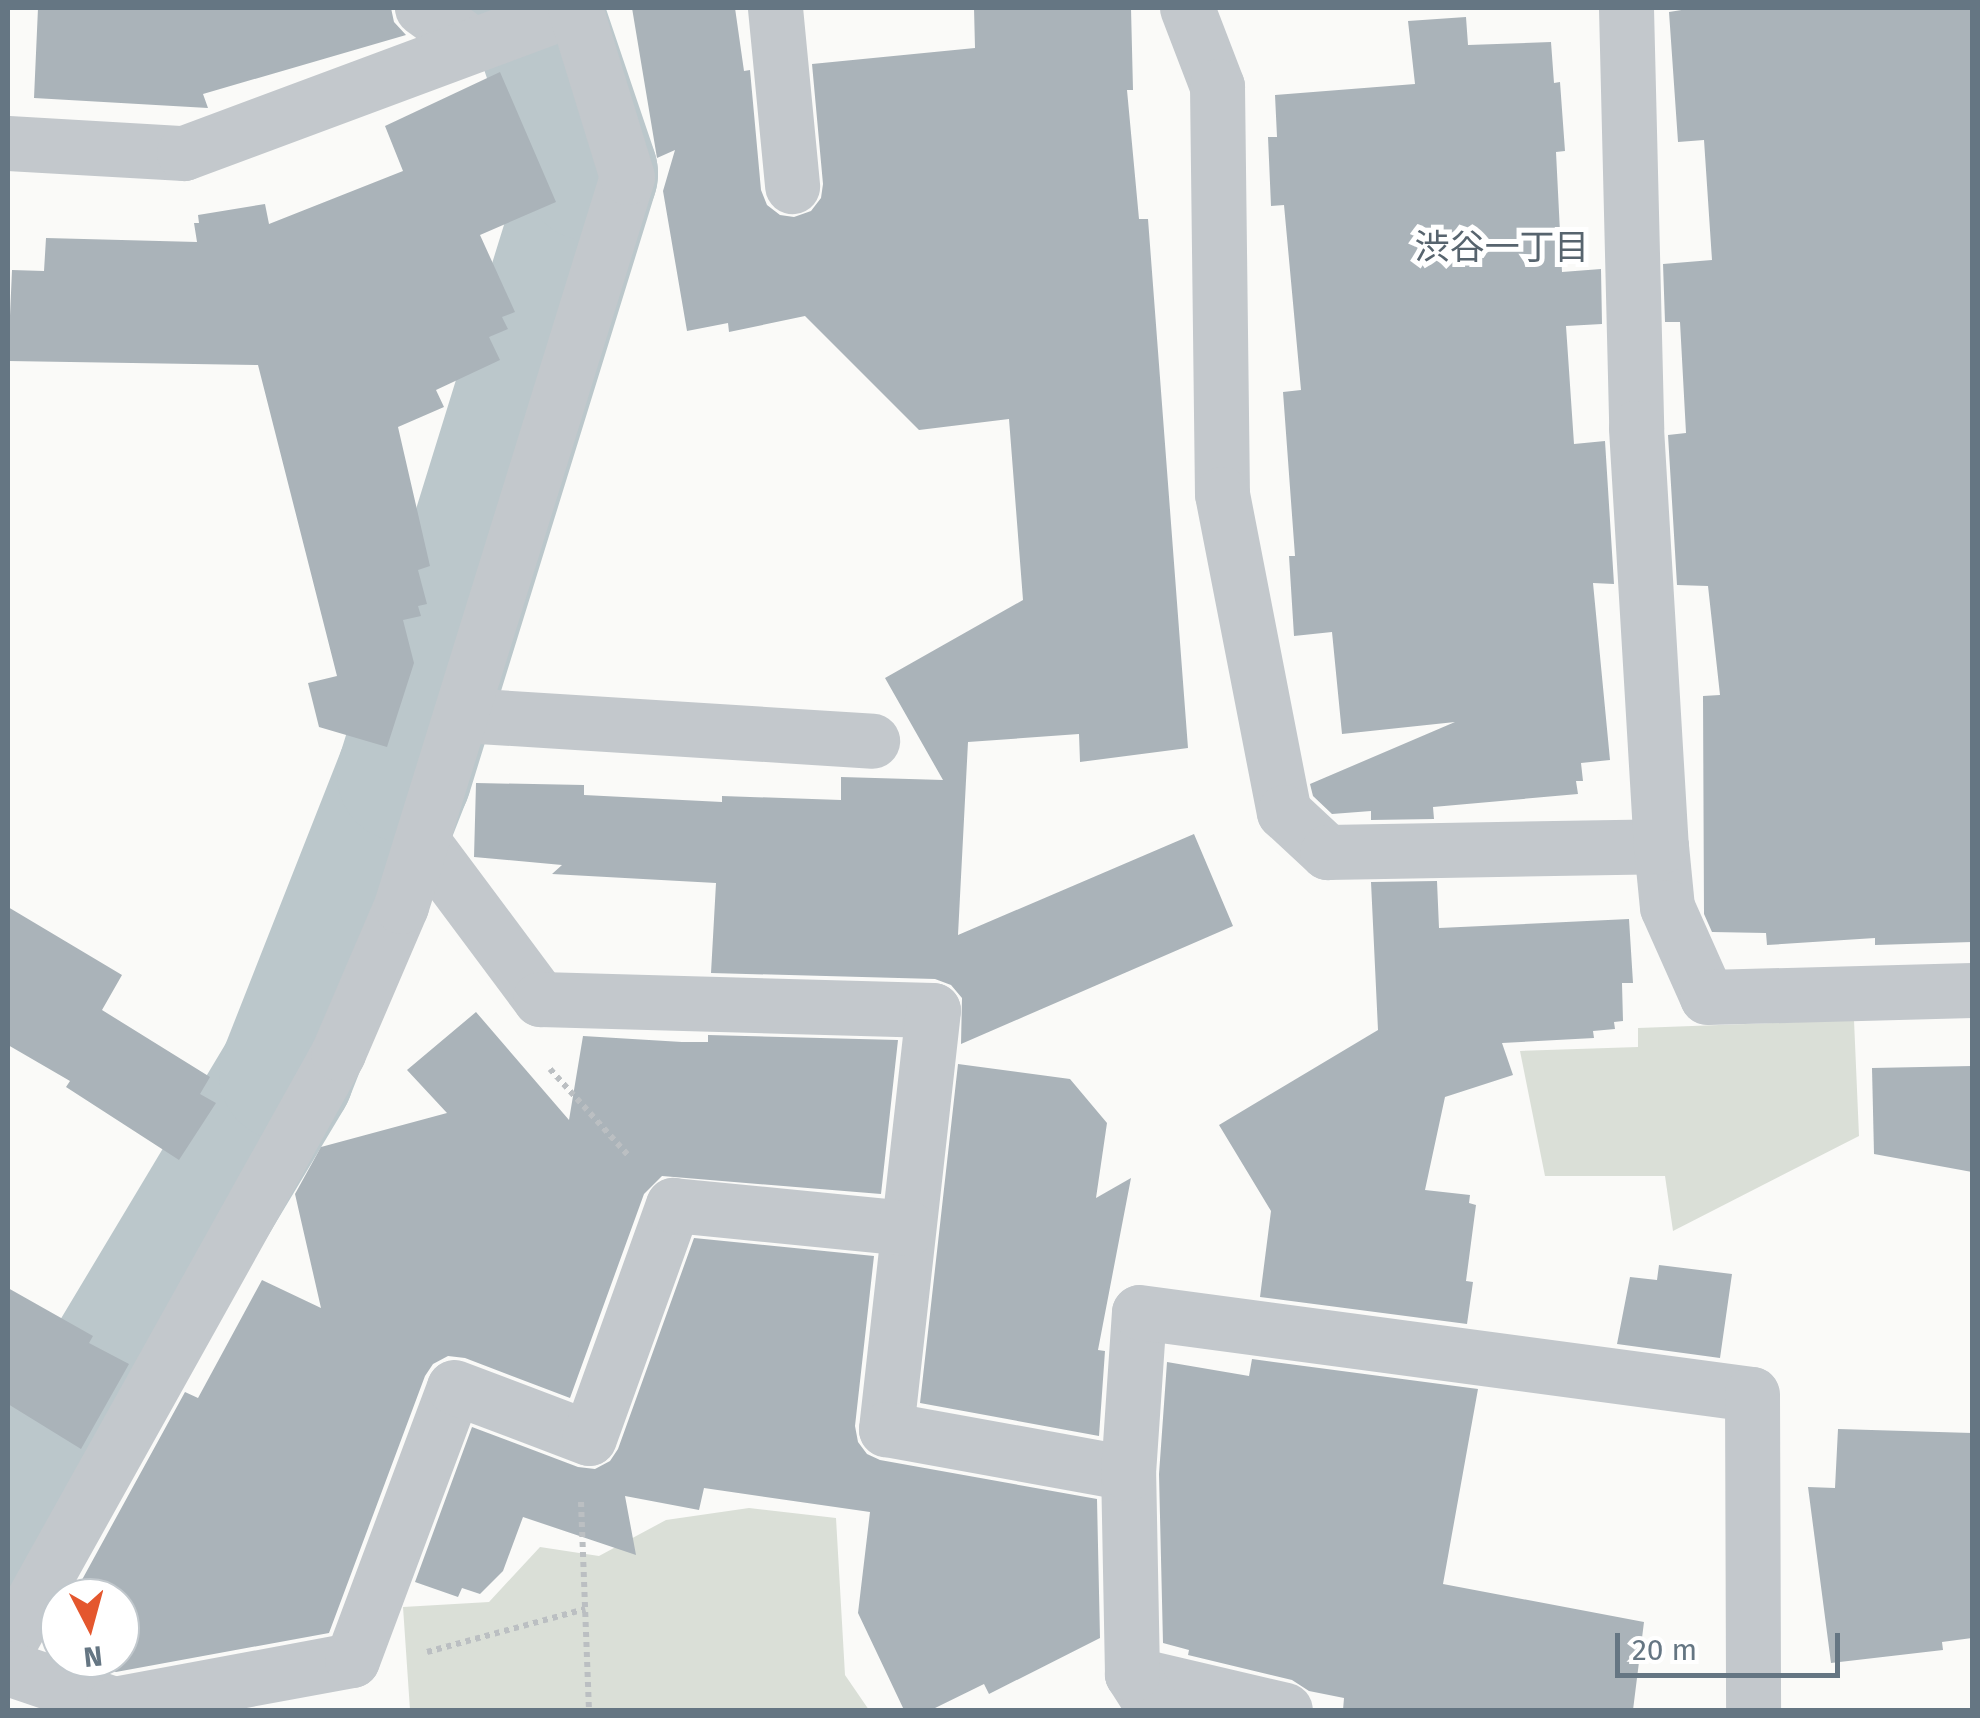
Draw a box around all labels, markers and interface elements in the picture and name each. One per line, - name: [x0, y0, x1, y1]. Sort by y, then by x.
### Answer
- district label: 渋谷一丁目: [1415, 226, 1589, 268]
- north arrow: [40, 1578, 140, 1678]
- scale bar: [1620, 1613, 1845, 1675]
- text: 20 m: [1632, 1632, 1697, 1668]
- text: N: [82, 1639, 104, 1674]

